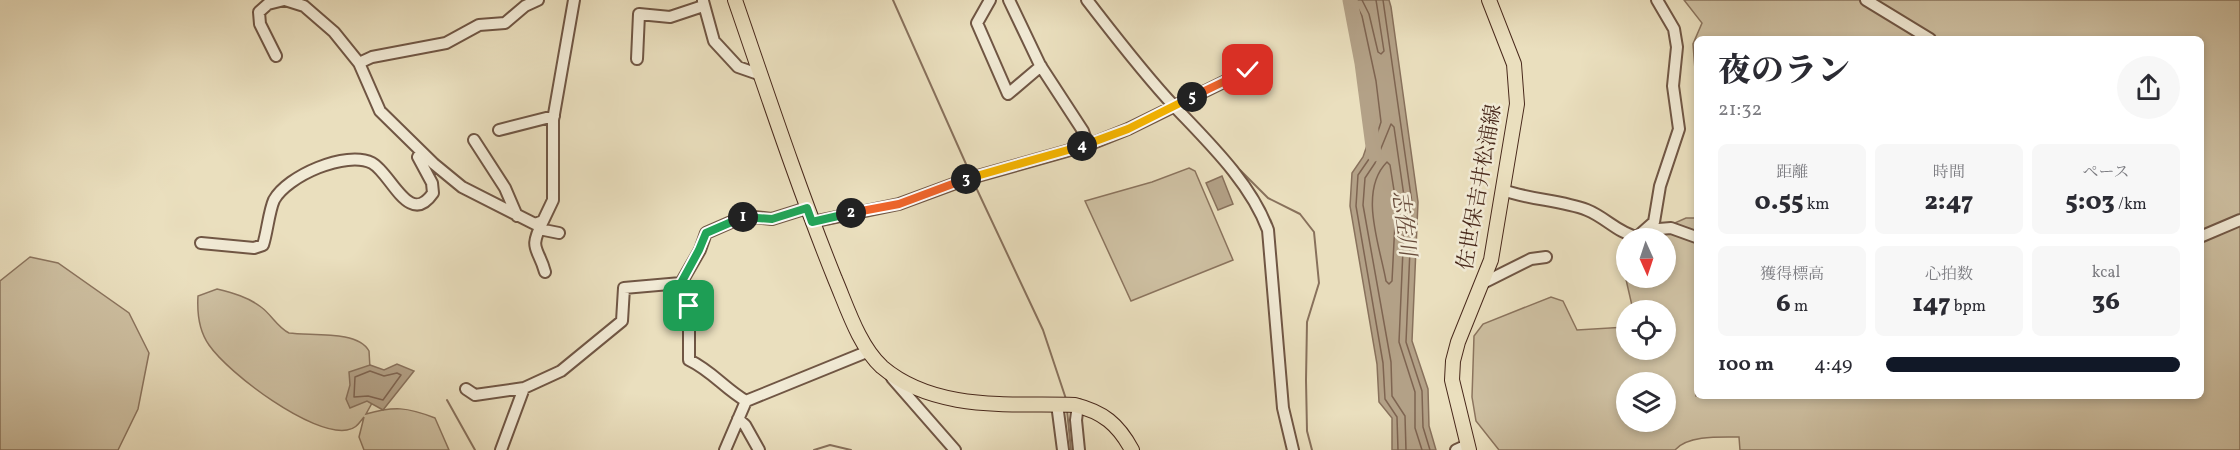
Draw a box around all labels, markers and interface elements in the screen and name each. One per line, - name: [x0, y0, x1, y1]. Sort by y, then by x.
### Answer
- pin: [1222, 44, 1273, 95]
- text: 夜のラン: [1718, 50, 1850, 96]
- icon: check: [1231, 53, 1264, 86]
- button: share: [2117, 56, 2180, 119]
- pin: 5: [1177, 82, 1207, 112]
- text: 5: [1188, 86, 1196, 108]
- text: 21:32: [1718, 96, 1762, 124]
- street label: 佐世保吉井松浦線: [1452, 102, 1509, 273]
- pin: 4: [1067, 131, 1097, 161]
- text: 4: [1077, 135, 1087, 157]
- text: 距離: [1776, 162, 1808, 184]
- text: 時間: [1933, 162, 1965, 184]
- text: ペース: [2082, 162, 2130, 184]
- pin: 3: [951, 164, 981, 194]
- text: 3: [962, 168, 970, 190]
- text: 0.55: [1754, 184, 1803, 220]
- text: 2:47: [1925, 184, 1973, 220]
- text: 5:03: [2065, 184, 2115, 220]
- water label: 志佐川: [1383, 189, 1422, 260]
- text: km: [1803, 194, 1830, 216]
- text: /km: [2115, 194, 2147, 216]
- pin: 2: [836, 198, 866, 228]
- pin: 1: [728, 202, 758, 232]
- text: 2: [847, 202, 855, 224]
- text: 1: [740, 206, 746, 228]
- north arrow: [1616, 228, 1676, 288]
- map controls: [1616, 228, 1676, 432]
- text: kcal: [2092, 262, 2120, 284]
- text: 獲得標高: [1760, 264, 1824, 286]
- text: 心拍数: [1925, 264, 1973, 286]
- pin: [663, 280, 714, 331]
- text: 36: [2092, 284, 2120, 320]
- text: 6: [1776, 286, 1791, 322]
- text: 147: [1912, 286, 1951, 322]
- icon: arrive: [672, 289, 705, 322]
- text: m: [1791, 296, 1808, 318]
- text: bpm: [1951, 296, 1986, 318]
- button: locate: [1616, 300, 1676, 360]
- text: 100 m: [1718, 351, 1774, 379]
- text: 4:49: [1814, 351, 1852, 379]
- button: layers: [1616, 372, 1676, 432]

